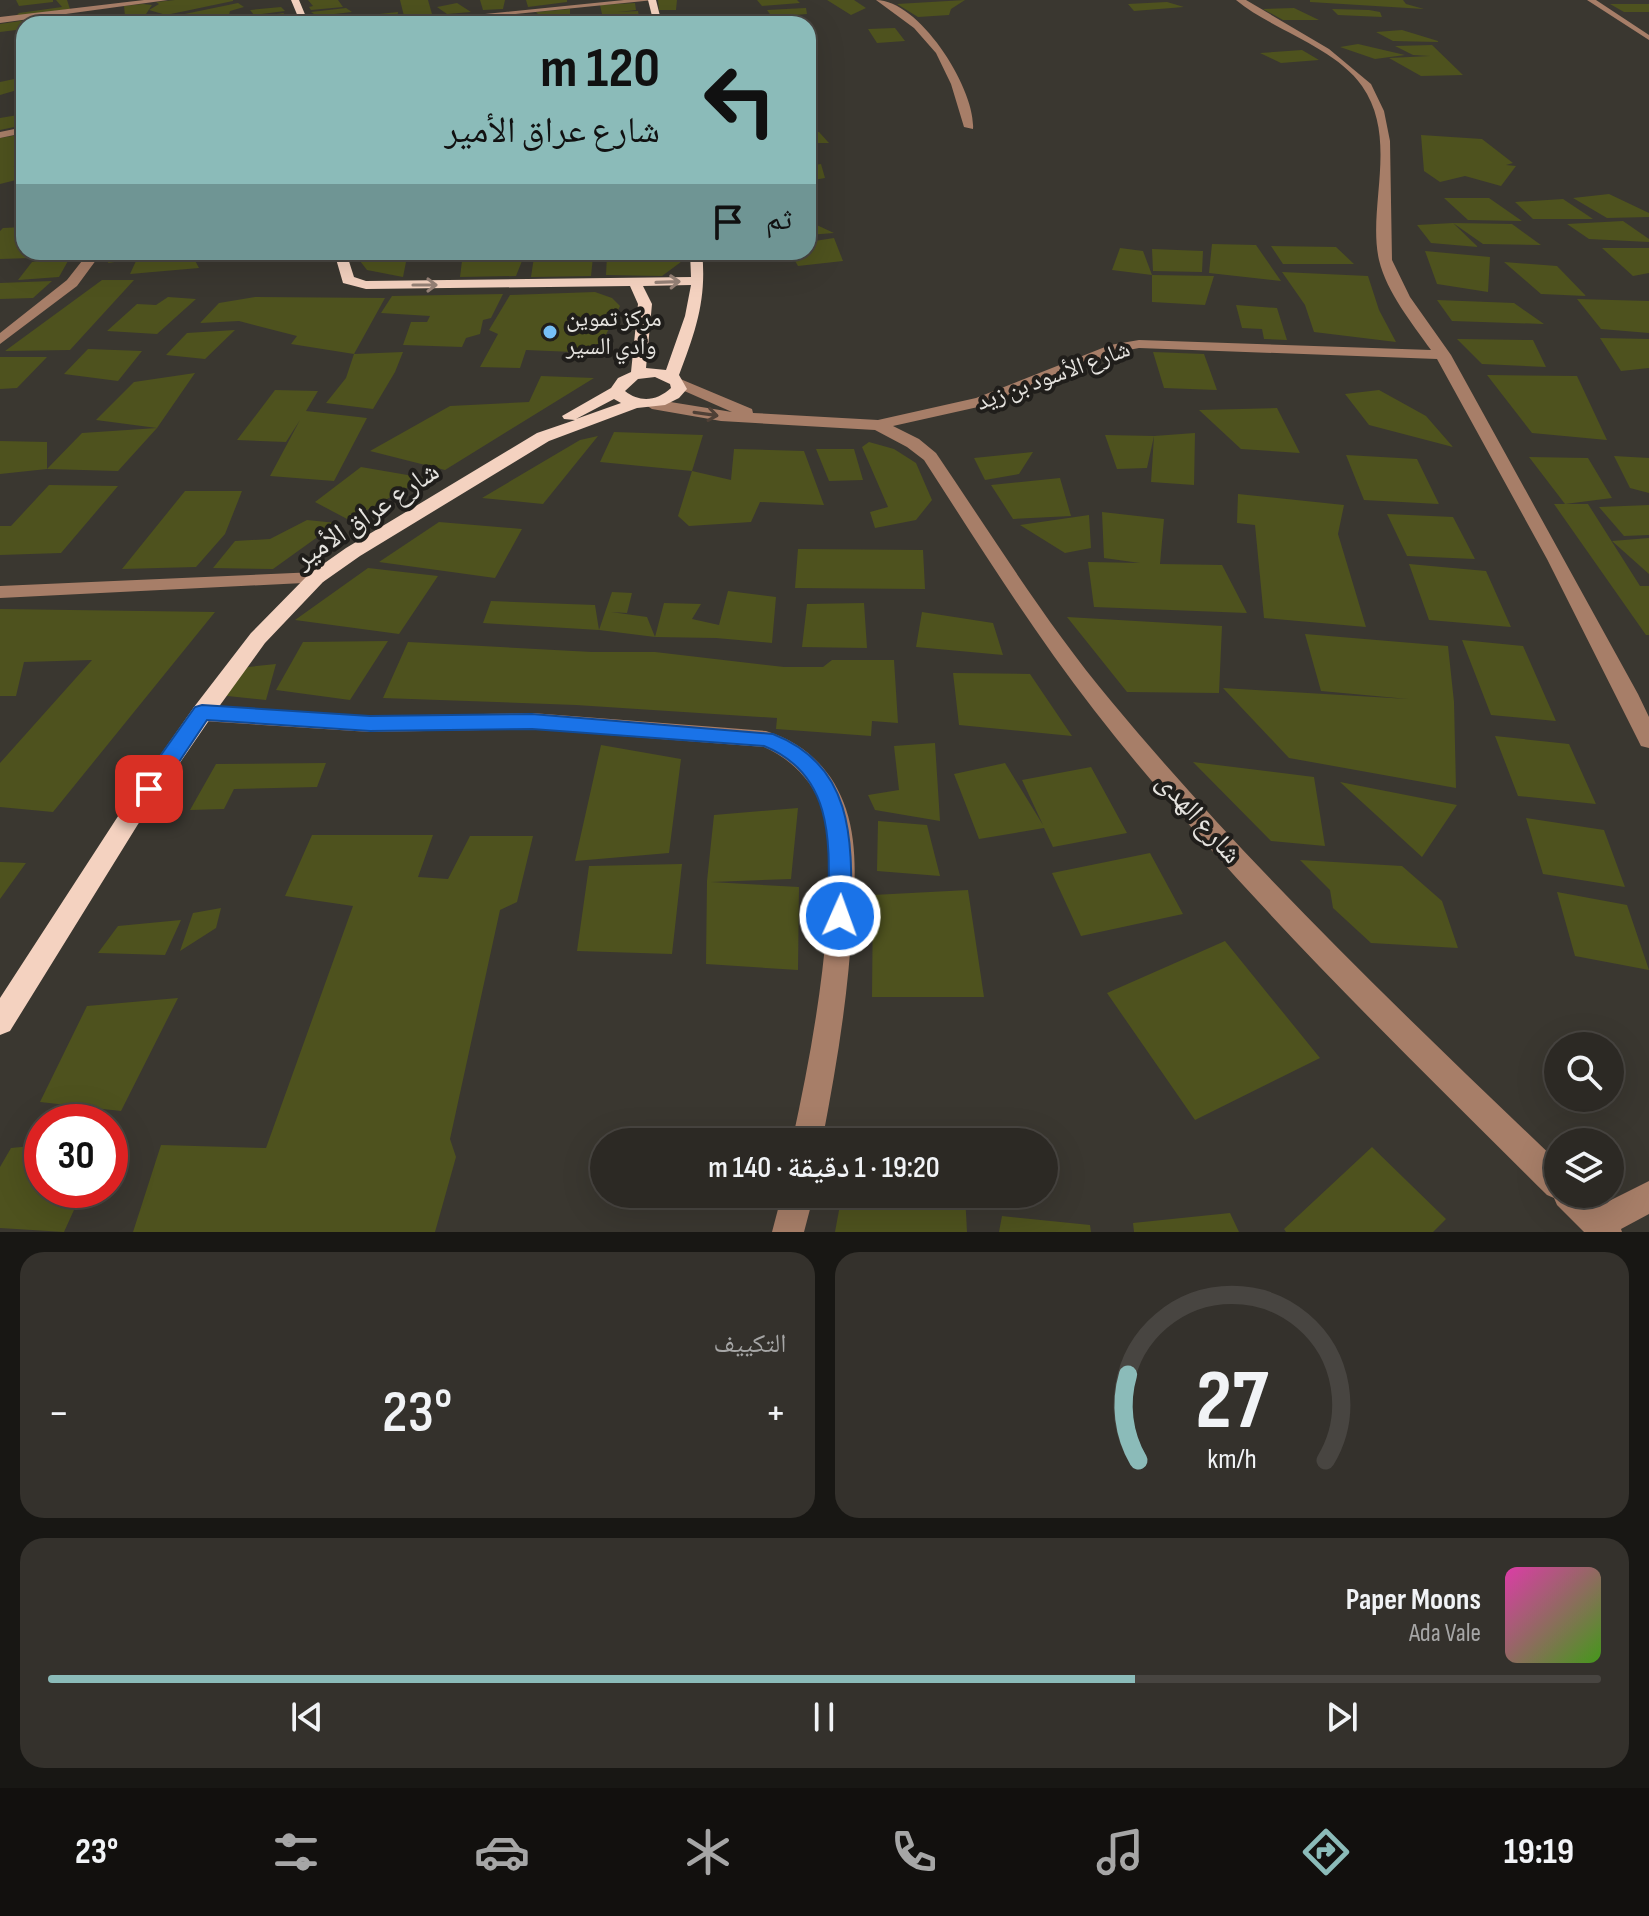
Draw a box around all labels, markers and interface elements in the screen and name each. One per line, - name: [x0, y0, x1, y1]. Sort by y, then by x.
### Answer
- text: 120 m: [540, 36, 660, 103]
- icon: left: [688, 48, 792, 152]
- text: شارع عراق الأمير: [444, 110, 660, 153]
- icon: arrive: [706, 200, 750, 244]
- text: ثم: [766, 202, 792, 238]
- one-way arrow: [654, 275, 681, 290]
- one-way arrow: [411, 277, 438, 293]
- place label: مركز تموين وادي السير: [565, 304, 662, 365]
- marker: مركز تموين وادي السير: [541, 323, 559, 341]
- street label: شارع الأسود بن زيد: [972, 334, 1134, 417]
- one-way arrow: [692, 407, 718, 422]
- street label: شارع عراق الأمير: [287, 455, 446, 576]
- pin: [115, 755, 183, 823]
- street label: شارع الهدى: [1149, 766, 1248, 870]
- icon: arrive: [127, 767, 171, 811]
- position arrow: [798, 874, 882, 958]
- map controls: [1544, 1032, 1624, 1208]
- button: search: [1544, 1032, 1624, 1112]
- speed limit sign: 30: [24, 1104, 128, 1208]
- button: layers: [1544, 1128, 1624, 1208]
- text: 19:20 · 1 دقيقة · 140 m: [708, 1150, 940, 1186]
- text: التكييف: [714, 1329, 787, 1360]
- text: 27: [1195, 1352, 1269, 1452]
- text: 23°: [382, 1377, 452, 1449]
- text: −: [48, 1387, 70, 1440]
- text: +: [765, 1387, 786, 1440]
- text: km/h: [1207, 1442, 1256, 1477]
- text: Paper Moons: [1346, 1582, 1481, 1618]
- text: Ada Vale: [1409, 1618, 1481, 1649]
- icon: previous: [285, 1695, 329, 1739]
- icon: pause: [802, 1695, 846, 1739]
- icon: next: [1320, 1695, 1364, 1739]
- icon: filters: [268, 1824, 324, 1880]
- icon: car: [474, 1824, 530, 1880]
- icon: climate: [680, 1824, 736, 1880]
- icon: phone: [886, 1824, 942, 1880]
- icon: music: [1092, 1824, 1148, 1880]
- icon: directions: [1298, 1824, 1354, 1880]
- text: 23°: [75, 1831, 118, 1874]
- text: 19:19: [1504, 1831, 1574, 1874]

